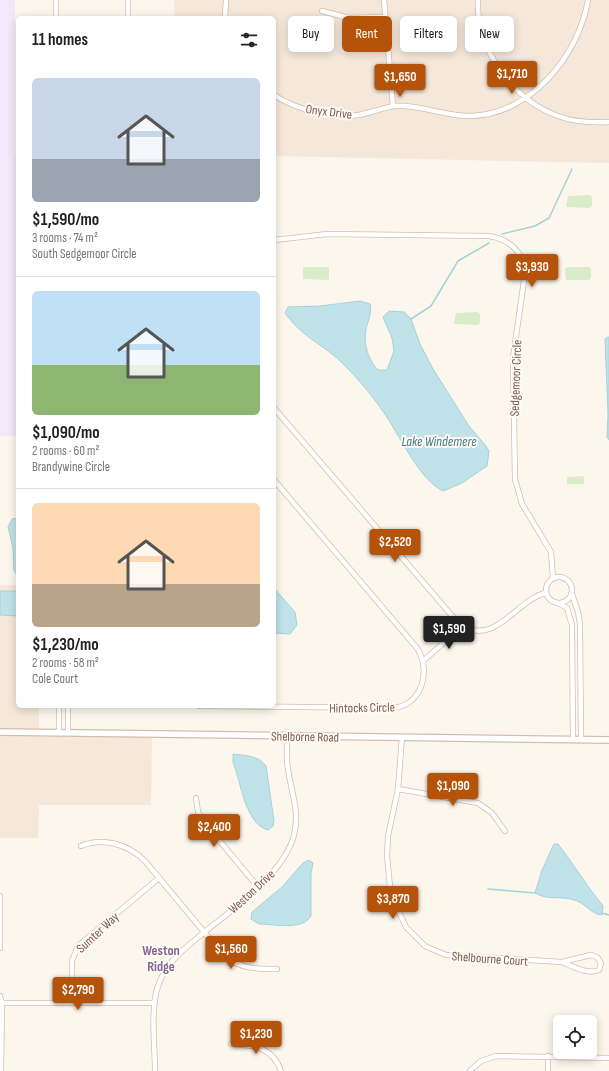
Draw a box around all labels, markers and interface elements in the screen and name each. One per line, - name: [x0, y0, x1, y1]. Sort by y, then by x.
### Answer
- chip: Buy: [288, 16, 334, 52]
- chip: Rent: [342, 16, 392, 52]
- chip: Filters: [400, 16, 457, 52]
- chip: New: [465, 16, 514, 52]
- icon: filters: [238, 29, 260, 51]
- text: 11 homes: [32, 30, 88, 50]
- pin: $1,710: [479, 61, 545, 95]
- pin: $1,650: [367, 64, 433, 98]
- text: $1,710: [496, 66, 528, 82]
- text: $1,650: [383, 69, 417, 85]
- street label: Onyx Drive: [305, 101, 353, 123]
- icon: home: [110, 104, 182, 176]
- text: $1,590/mo: [32, 210, 99, 230]
- text: 3 rooms · 74 m²: [32, 230, 98, 246]
- text: South Sedgemoor Circle: [32, 246, 137, 262]
- pin: $3,930: [499, 254, 565, 288]
- text: $3,930: [515, 259, 549, 275]
- icon: home: [110, 317, 182, 389]
- street label: Sedgemoor Circle: [507, 339, 525, 417]
- text: $1,090/mo: [32, 423, 100, 443]
- water label: Lake Windemere: [401, 433, 477, 450]
- text: 2 rooms · 60 m²: [32, 443, 99, 459]
- text: Brandywine Circle: [32, 459, 110, 475]
- icon: home: [110, 529, 182, 601]
- pin: $2,520: [362, 529, 428, 563]
- text: $2,520: [378, 534, 412, 550]
- pin: $1,590: [416, 616, 482, 650]
- text: $1,590: [432, 621, 466, 637]
- text: $1,230/mo: [32, 635, 99, 655]
- text: 2 rooms · 58 m²: [32, 655, 99, 671]
- text: Cole Court: [32, 671, 78, 687]
- street label: Hintocks Circle: [329, 699, 395, 717]
- street label: Shelborne Road: [271, 728, 339, 746]
- pin: $1,090: [420, 773, 486, 807]
- text: $1,090: [436, 778, 470, 794]
- pin: $2,400: [181, 814, 247, 848]
- text: $2,400: [197, 819, 231, 835]
- street label: Weston Drive: [225, 866, 278, 917]
- pin: $3,870: [360, 886, 426, 920]
- text: $3,870: [376, 891, 410, 907]
- street label: Sumter Way: [73, 909, 122, 956]
- pin: $1,560: [198, 936, 264, 970]
- text: $1,560: [214, 941, 248, 957]
- district label: Weston Ridge: [142, 942, 180, 975]
- street label: Shelbourne Court: [451, 948, 529, 970]
- pin: $2,790: [45, 977, 111, 1011]
- text: $2,790: [62, 982, 94, 998]
- map controls: [553, 1015, 597, 1059]
- button: locate: [553, 1015, 597, 1059]
- pin: $1,230: [223, 1021, 289, 1055]
- text: $1,230: [240, 1026, 272, 1042]

